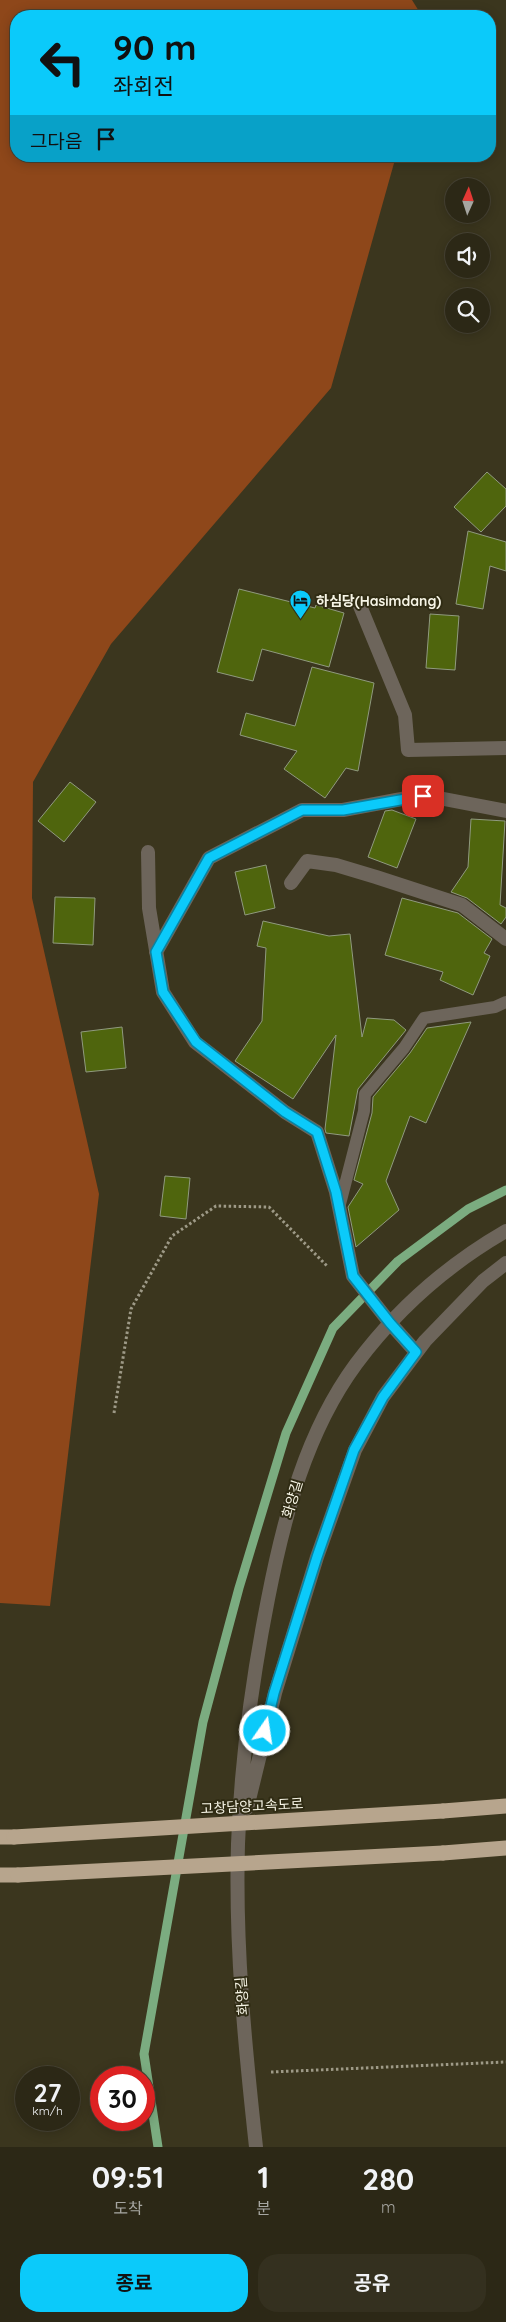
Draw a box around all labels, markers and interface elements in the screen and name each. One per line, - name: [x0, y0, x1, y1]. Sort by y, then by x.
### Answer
- text: 90 m: [113, 25, 196, 69]
- icon: left: [30, 30, 95, 95]
- text: 좌회전: [113, 72, 174, 100]
- icon: arrive: [92, 125, 120, 153]
- text: 그다음: [30, 129, 82, 153]
- north arrow: [445, 178, 490, 222]
- map controls: [445, 178, 490, 333]
- button: sound: [445, 233, 490, 278]
- button: search: [445, 288, 490, 333]
- hotel icon: 하심당(Hasimdang): [288, 589, 312, 620]
- place label: 하심당(Hasimdang): [316, 592, 441, 610]
- pin: [402, 775, 444, 817]
- icon: arrive: [409, 782, 437, 810]
- street label: 화양길: [278, 1478, 306, 1520]
- position arrow: [238, 1704, 290, 1756]
- street label: 고창담양고속도로: [200, 1794, 304, 1818]
- street label: 화양길: [232, 1976, 252, 2016]
- speed limit sign: 30: [90, 2066, 155, 2131]
- text: 27: [34, 2077, 61, 2108]
- text: km/h: [32, 2103, 63, 2118]
- text: 09:51: [92, 2158, 164, 2196]
- text: 1: [257, 2158, 269, 2196]
- text: 280: [362, 2160, 414, 2198]
- text: m: [381, 2197, 396, 2217]
- text: 도착: [113, 2198, 143, 2218]
- text: 분: [256, 2198, 271, 2218]
- button: 종료: [20, 2254, 248, 2312]
- button: 공유: [258, 2254, 486, 2312]

